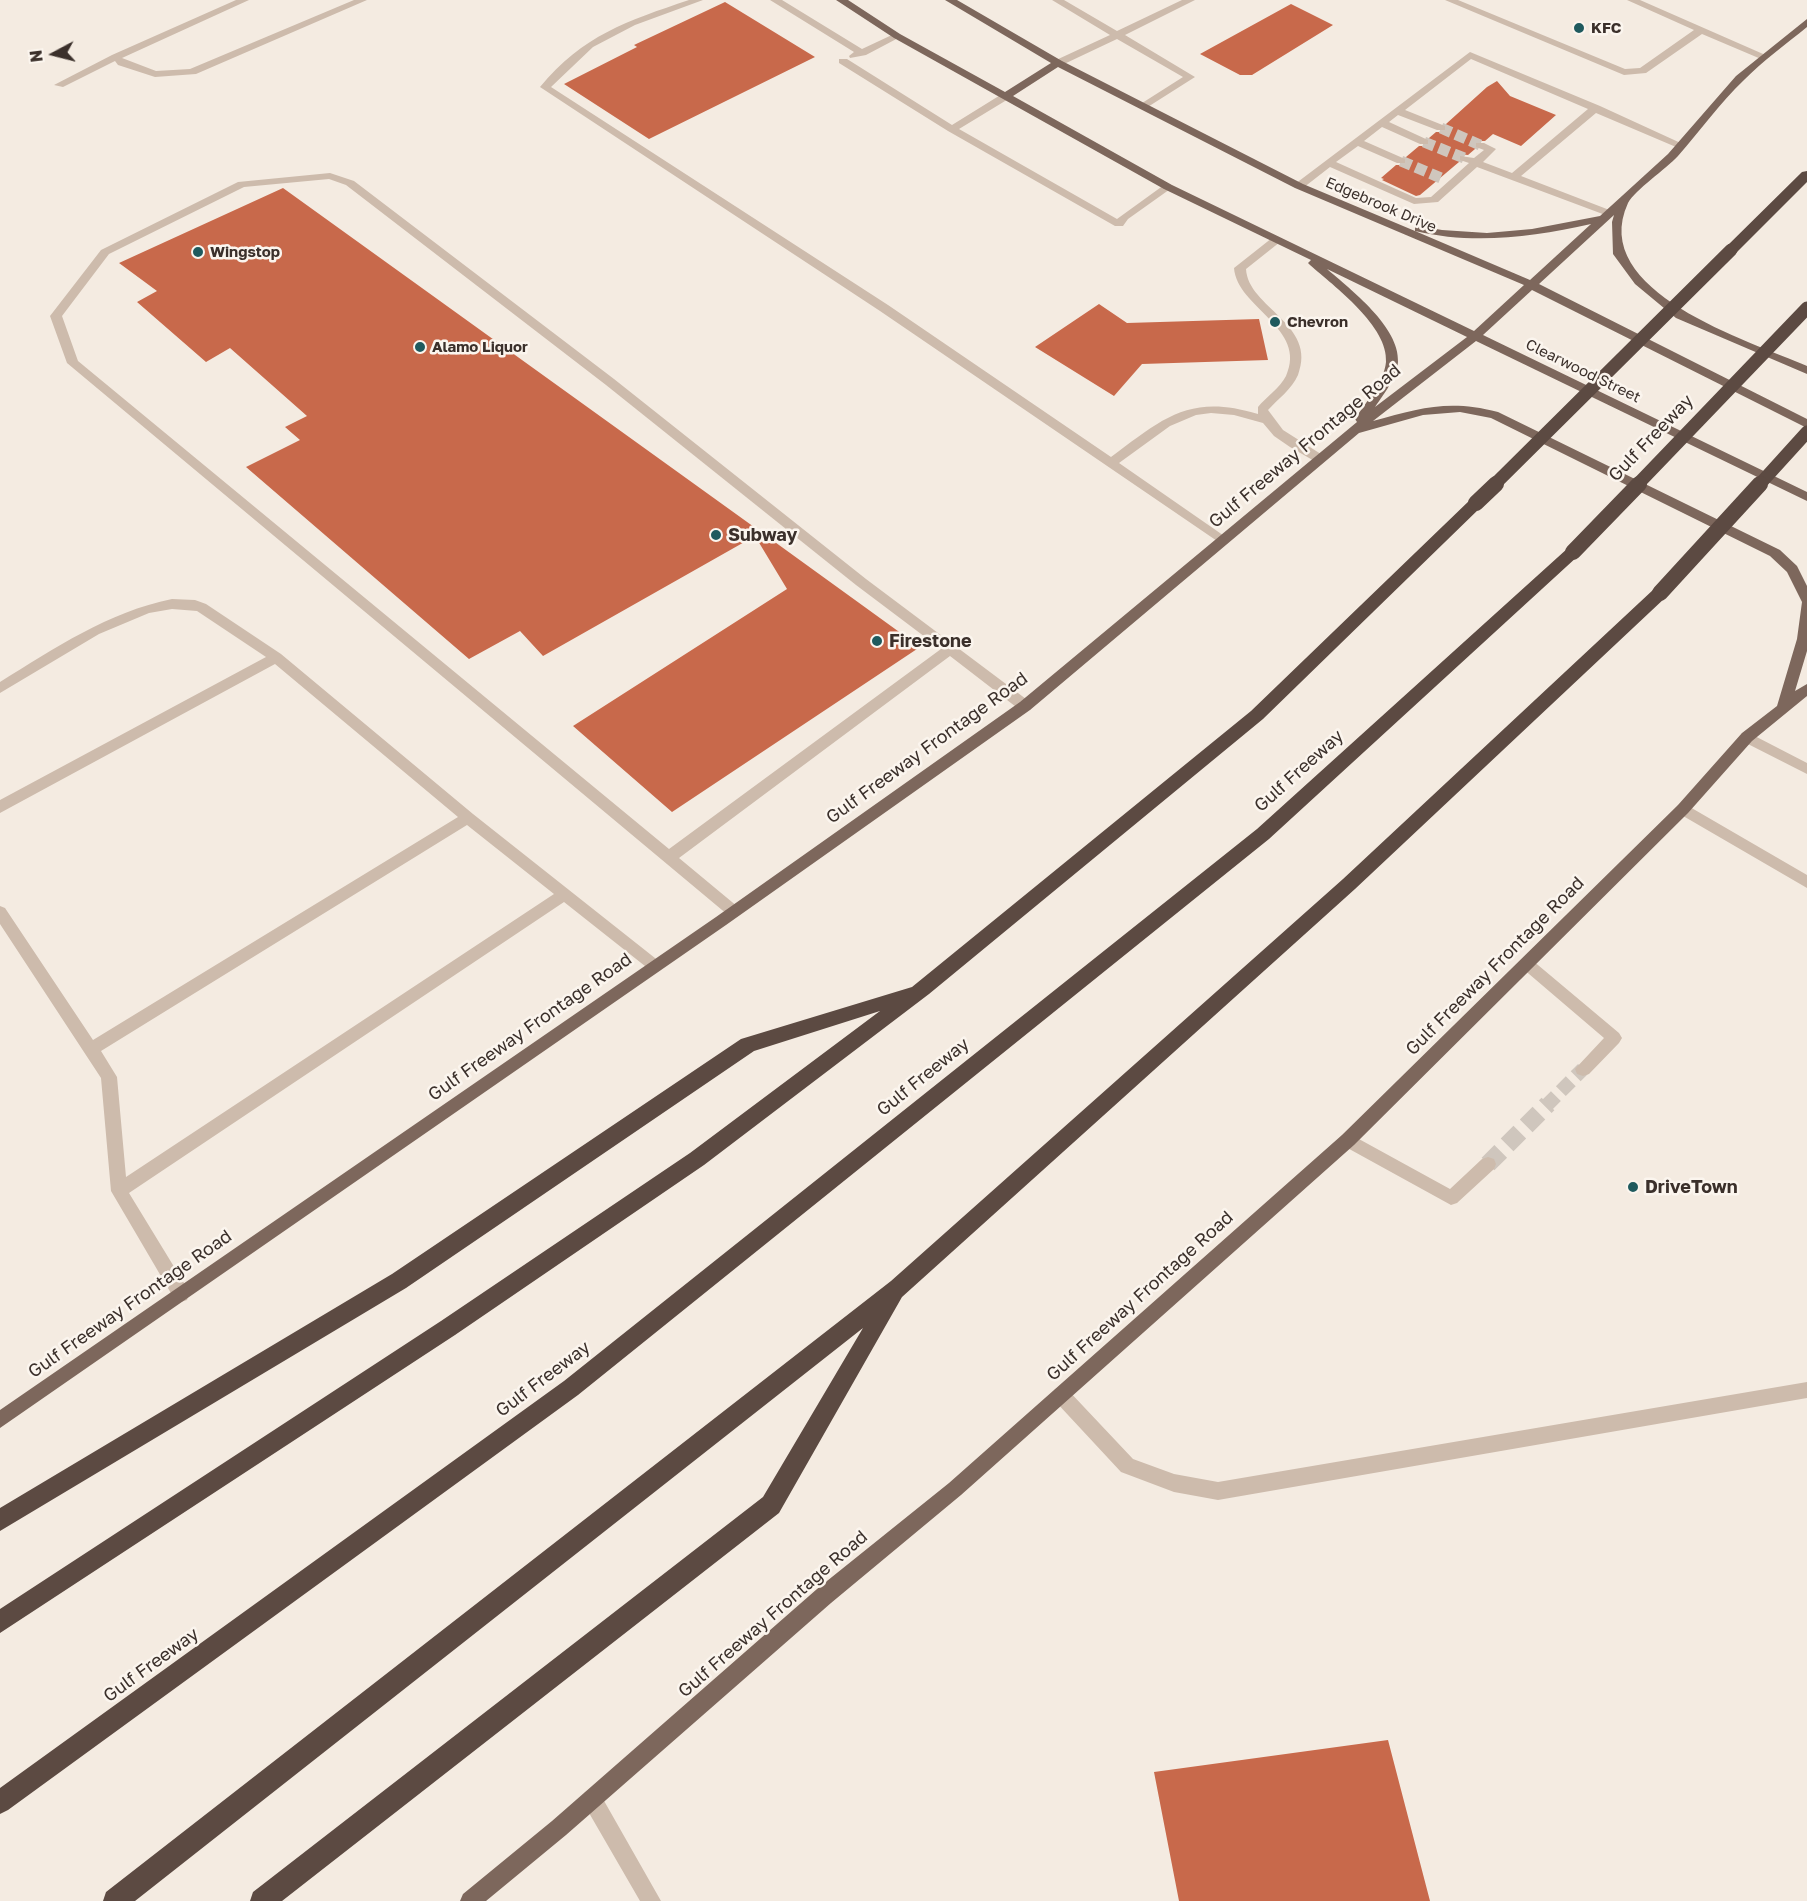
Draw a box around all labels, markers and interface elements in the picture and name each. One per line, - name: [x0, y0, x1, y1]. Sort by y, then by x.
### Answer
- place label: KFC: [1591, 19, 1621, 37]
- marker: KFC: [1572, 21, 1586, 35]
- north arrow: [24, 24, 84, 84]
- text: N: [25, 49, 47, 63]
- street label: Edgebrook Drive: [1323, 174, 1439, 236]
- place label: Wingstop: [210, 243, 280, 261]
- marker: Wingstop: [191, 245, 205, 259]
- place label: Chevron: [1287, 313, 1348, 331]
- marker: Chevron: [1268, 315, 1282, 329]
- street label: Clearwood Street: [1523, 335, 1643, 407]
- place label: Alamo Liquor: [432, 338, 528, 356]
- marker: Alamo Liquor: [413, 340, 427, 354]
- street label: Gulf Freeway Frontage Road: [1205, 359, 1405, 533]
- street label: Gulf Freeway: [1604, 390, 1698, 486]
- place label: Subway: [728, 524, 797, 546]
- marker: Subway: [709, 528, 723, 542]
- place label: Firestone: [889, 630, 972, 652]
- marker: Firestone: [870, 634, 884, 648]
- street label: Gulf Freeway Frontage Road: [822, 668, 1032, 828]
- street label: Gulf Freeway: [1250, 725, 1348, 817]
- street label: Gulf Freeway Frontage Road: [1401, 872, 1589, 1060]
- street label: Gulf Freeway Frontage Road: [424, 948, 636, 1106]
- street label: Gulf Freeway: [873, 1033, 973, 1121]
- place label: DriveTown: [1645, 1176, 1738, 1198]
- marker: DriveTown: [1626, 1180, 1640, 1194]
- street label: Gulf Freeway Frontage Road: [1042, 1206, 1238, 1386]
- street label: Gulf Freeway Frontage Road: [24, 1225, 236, 1383]
- street label: Gulf Freeway: [492, 1337, 594, 1421]
- street label: Gulf Freeway Frontage Road: [674, 1526, 872, 1702]
- street label: Gulf Freeway: [99, 1623, 203, 1707]

